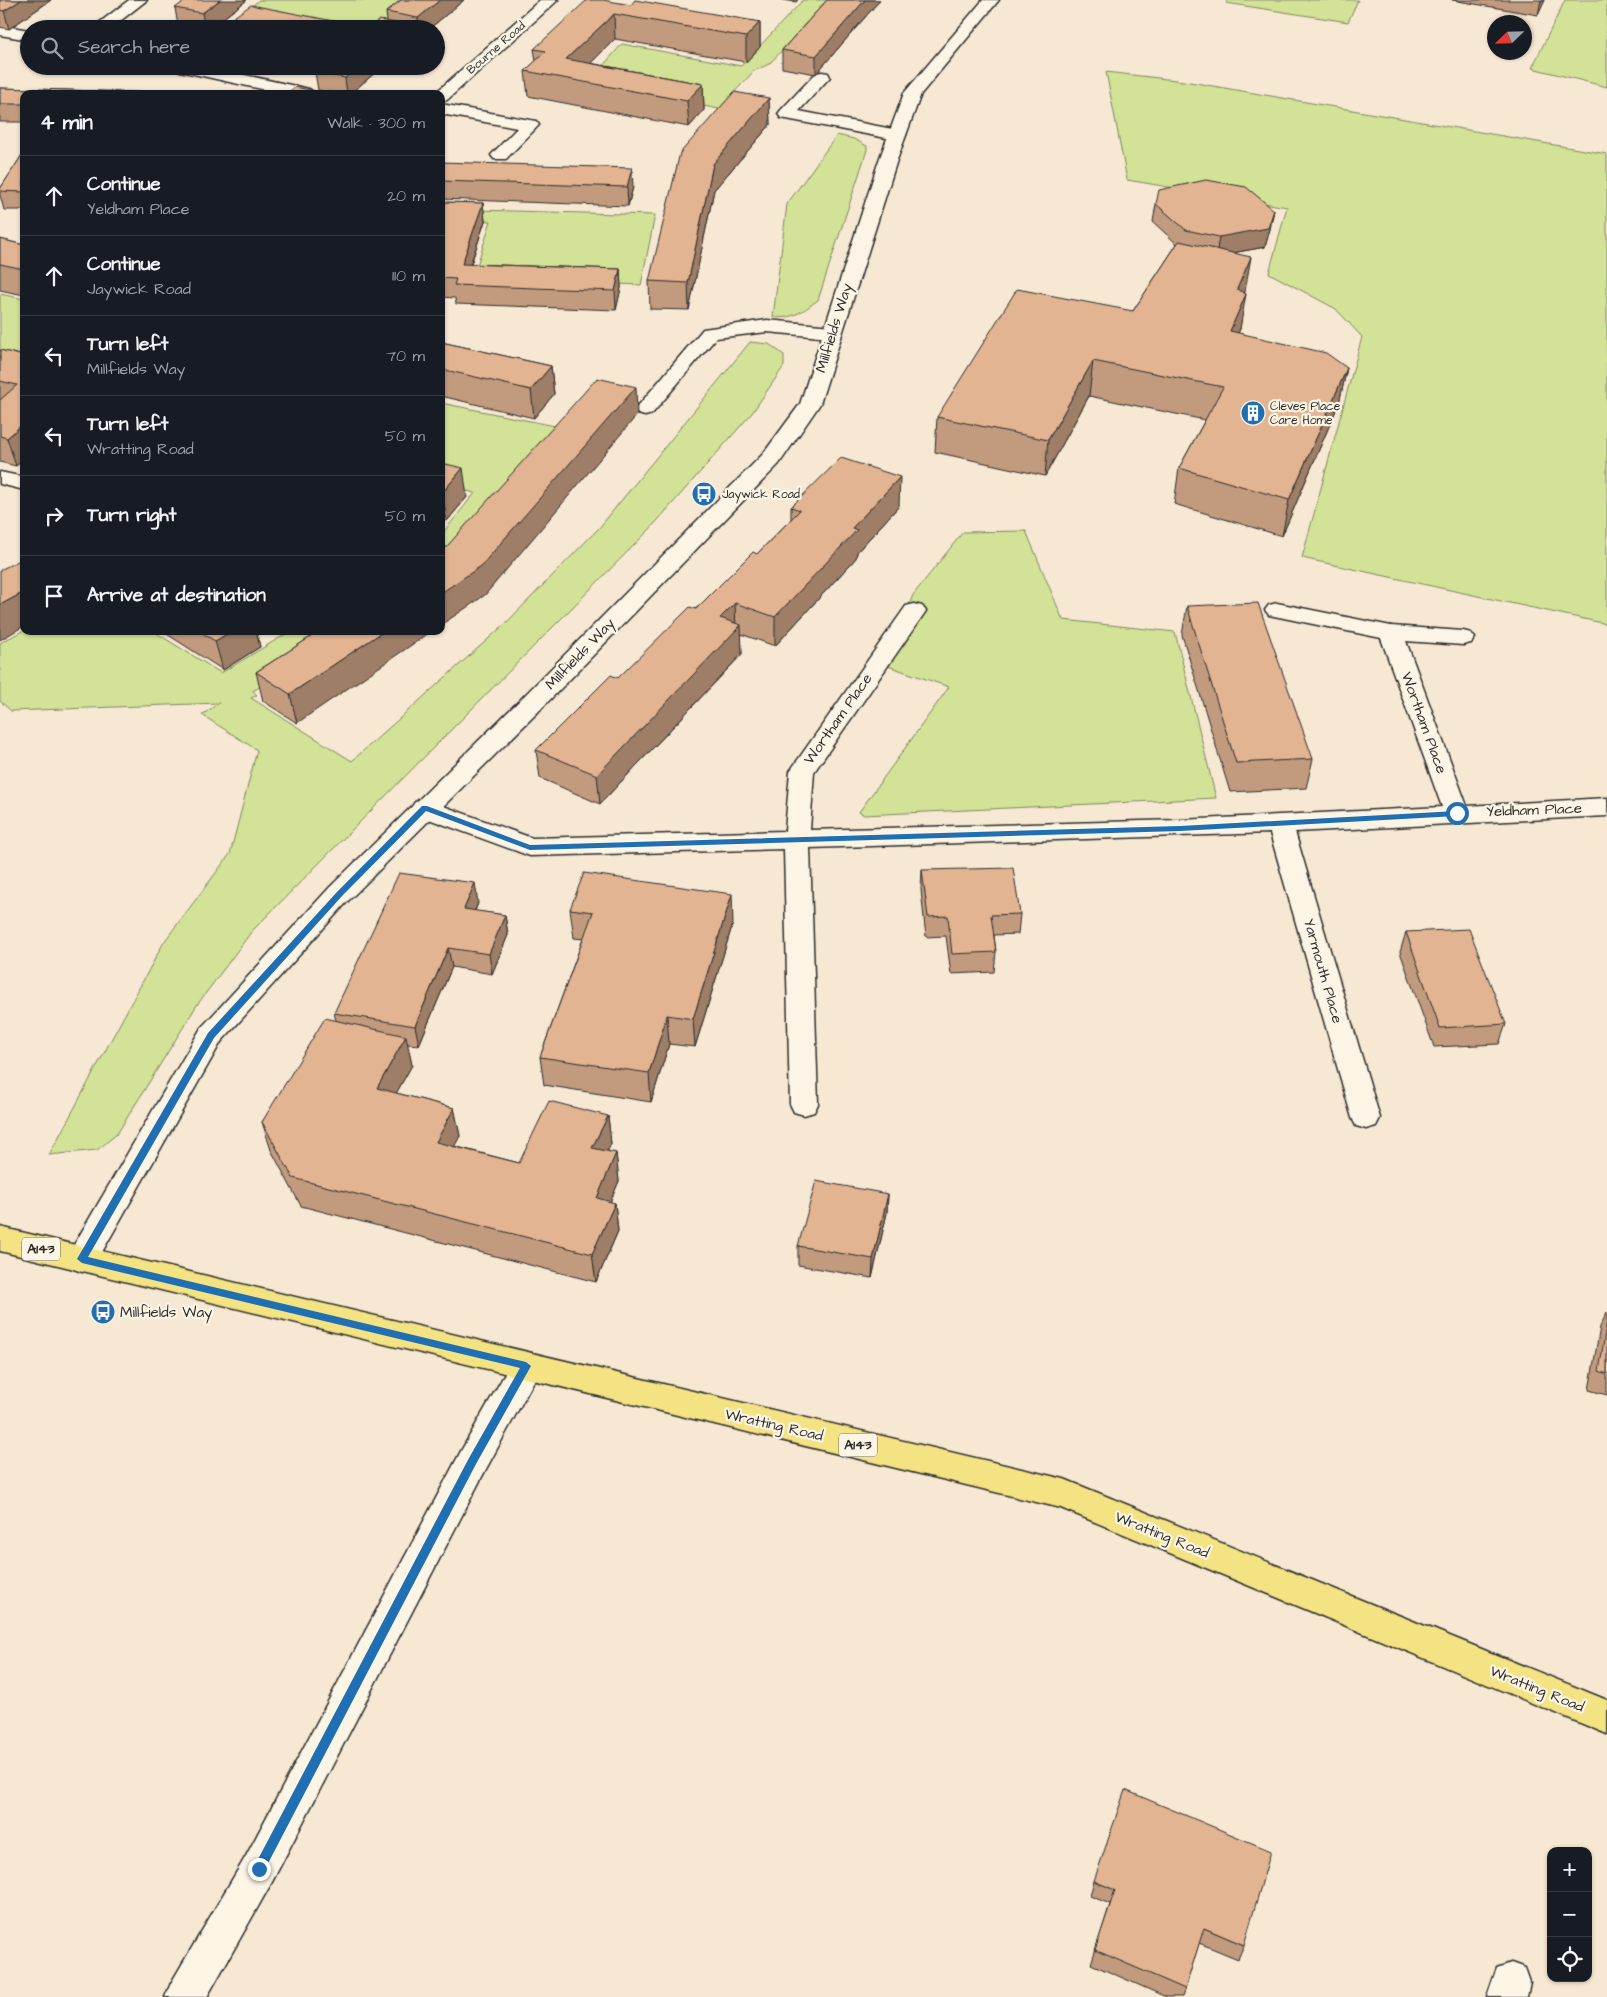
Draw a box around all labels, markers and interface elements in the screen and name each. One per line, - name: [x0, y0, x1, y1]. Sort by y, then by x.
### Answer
- north arrow: [1487, 15, 1532, 60]
- street label: Bourne Road: [463, 18, 529, 78]
- search box: [20, 20, 445, 75]
- icon: search: [38, 34, 66, 62]
- text: Search here: [78, 34, 190, 61]
- text: 4 min: [40, 108, 93, 137]
- text: Walk · 300 m: [327, 112, 425, 134]
- text: Continue: [87, 171, 161, 198]
- icon: ahead: [40, 182, 68, 210]
- text: 20 m: [387, 185, 425, 207]
- text: Yeldham Place: [87, 198, 189, 220]
- text: Continue: [87, 251, 161, 278]
- icon: ahead: [40, 262, 68, 290]
- text: 110 m: [392, 265, 425, 287]
- text: Jaywick Road: [87, 278, 191, 300]
- street label: Millfields Way: [810, 281, 858, 375]
- text: Turn left: [87, 331, 168, 358]
- icon: left: [40, 342, 68, 370]
- text: 70 m: [386, 345, 425, 367]
- text: Millfields Way: [87, 358, 185, 380]
- place label: Cleves Place Care Home: [1270, 398, 1341, 429]
- building icon: Cleves Place Care Home: [1240, 400, 1266, 426]
- text: Turn left: [87, 411, 168, 438]
- icon: left: [40, 422, 68, 450]
- text: 50 m: [385, 425, 425, 447]
- text: Wratting Road: [87, 438, 194, 460]
- bus stop icon: Jaywick Road: [691, 481, 717, 507]
- place label: Jaywick Road: [722, 486, 800, 504]
- icon: right: [40, 502, 68, 530]
- text: Turn right: [87, 502, 176, 529]
- text: 50 m: [385, 505, 425, 527]
- icon: arrive: [40, 582, 68, 610]
- text: Arrive at destination: [87, 582, 266, 609]
- street label: Millfields Way: [540, 614, 620, 695]
- street label: Wortham Place: [799, 669, 877, 769]
- street label: Wortham Place: [1396, 669, 1452, 777]
- street label: Yeldham Place: [1486, 798, 1582, 822]
- route start: [1446, 802, 1469, 825]
- street label: Yarmouth Place: [1298, 916, 1348, 1026]
- road number: A143: [22, 1238, 60, 1260]
- bus stop icon: Millfields Way: [90, 1299, 116, 1325]
- place label: Millfields Way: [120, 1302, 212, 1324]
- street label: Wratting Road: [723, 1404, 825, 1448]
- road number: A143: [839, 1434, 877, 1456]
- street label: Wratting Road: [1111, 1507, 1213, 1565]
- street label: Wratting Road: [1486, 1661, 1588, 1719]
- map controls: [1547, 1847, 1592, 1982]
- button: +: [1547, 1847, 1592, 1892]
- route end: [248, 1858, 271, 1881]
- button: −: [1547, 1892, 1592, 1937]
- button: locate: [1547, 1937, 1592, 1982]

